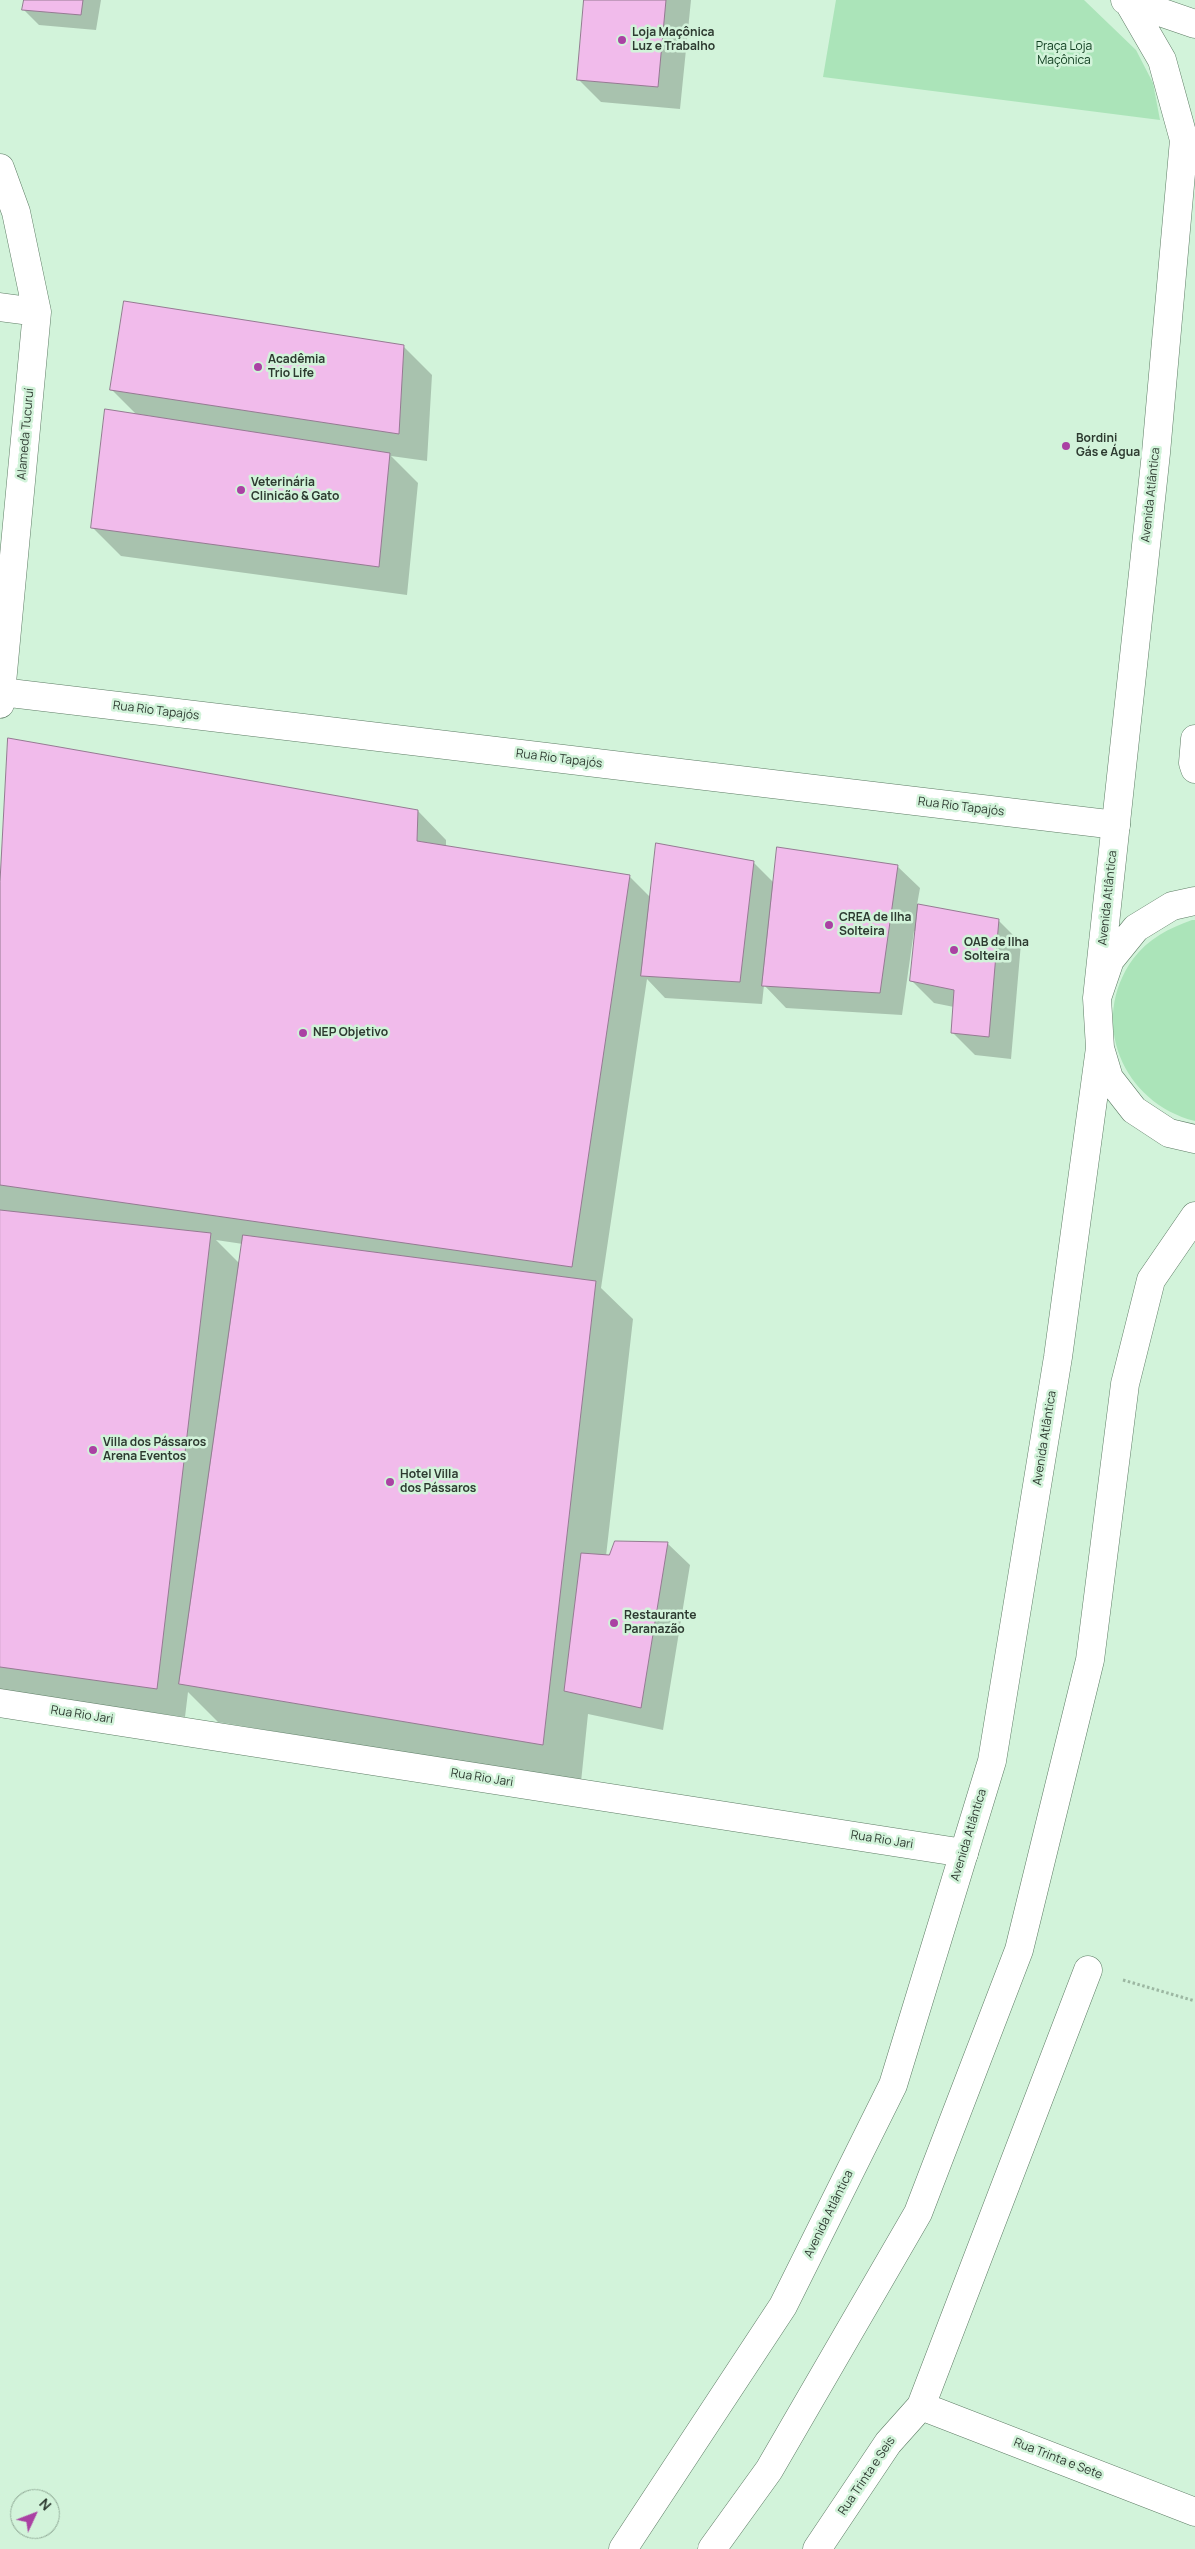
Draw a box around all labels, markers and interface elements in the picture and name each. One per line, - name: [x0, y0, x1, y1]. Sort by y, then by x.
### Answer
- place label: Loja Maçônica Luz e Trabalho: [632, 26, 715, 54]
- marker: Loja Maçônica Luz e Trabalho: [616, 34, 628, 46]
- park label: Praça Loja Maçônica: [1036, 40, 1092, 68]
- place label: Acadêmia Trio Life: [268, 353, 325, 381]
- marker: Acadêmia Trio Life: [252, 361, 264, 373]
- street label: Alameda Tucuruí: [15, 387, 37, 481]
- place label: Bordini Gás e Água: [1076, 432, 1140, 460]
- marker: Bordini Gás e Água: [1060, 440, 1072, 452]
- street label: Avenida Atlântica: [1139, 447, 1163, 543]
- place label: Veterinária Clinicão & Gato: [251, 476, 339, 504]
- marker: Veterinária Clinicão & Gato: [235, 484, 247, 496]
- street label: Rua Rio Tapajós: [112, 699, 200, 723]
- street label: Rua Rio Tapajós: [515, 747, 603, 771]
- street label: Rua Rio Tapajós: [917, 795, 1005, 819]
- street label: Avenida Atlântica: [1096, 850, 1120, 946]
- place label: CREA de Ilha Solteira: [839, 911, 911, 939]
- marker: CREA de Ilha Solteira: [823, 919, 835, 931]
- place label: OAB de Ilha Solteira: [964, 936, 1029, 964]
- marker: OAB de Ilha Solteira: [948, 944, 960, 956]
- place label: NEP Objetivo: [313, 1026, 388, 1040]
- marker: NEP Objetivo: [297, 1027, 309, 1039]
- street label: Avenida Atlântica: [1030, 1390, 1060, 1486]
- place label: Villa dos Pássaros Arena Eventos: [103, 1436, 206, 1464]
- marker: Villa dos Pássaros Arena Eventos: [87, 1444, 99, 1456]
- place label: Hotel Villa dos Pássaros: [400, 1468, 476, 1496]
- marker: Hotel Villa dos Pássaros: [384, 1476, 396, 1488]
- place label: Restaurante Paranazão: [624, 1609, 696, 1637]
- marker: Restaurante Paranazão: [608, 1617, 620, 1629]
- street label: Rua Rio Jari: [50, 1703, 114, 1727]
- street label: Rua Rio Jari: [450, 1766, 514, 1790]
- street label: Avenida Atlântica: [948, 1787, 990, 1883]
- street label: Rua Rio Jari: [850, 1828, 914, 1852]
- street label: Avenida Atlântica: [802, 2168, 856, 2260]
- street label: Rua Trinta e Seis: [835, 2434, 899, 2518]
- street label: Rua Trinta e Sete: [1012, 2435, 1104, 2483]
- north arrow: [10, 2489, 60, 2539]
- text: N: [35, 2494, 56, 2514]

